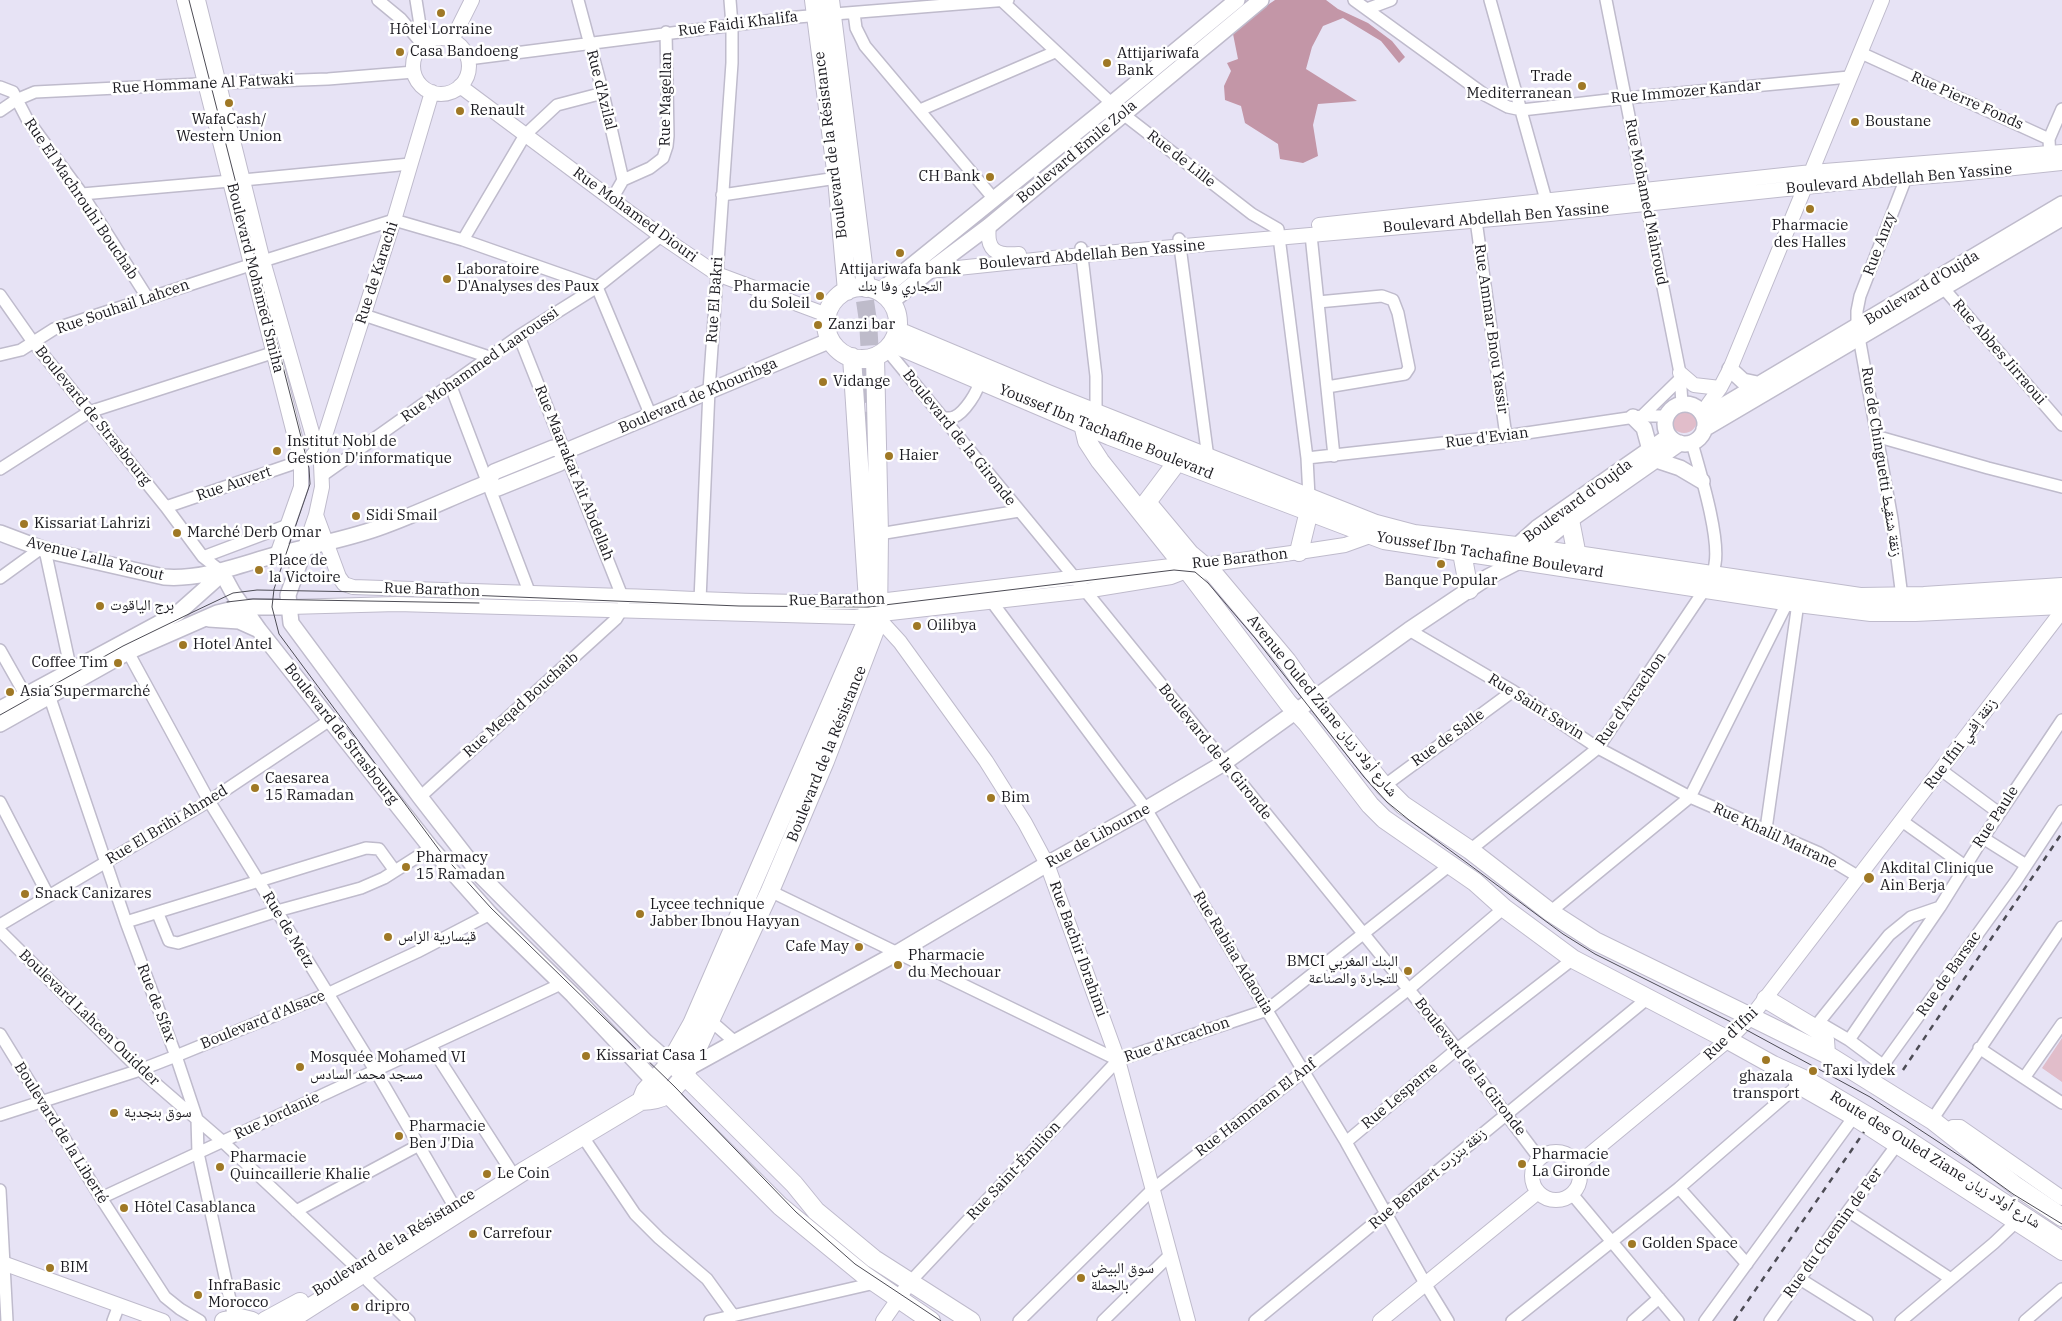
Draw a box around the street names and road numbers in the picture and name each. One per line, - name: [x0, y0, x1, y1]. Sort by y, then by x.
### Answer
- street label: Rue Faidi Khalifa: [677, 8, 799, 40]
- street label: Rue d'Azilal: [582, 48, 620, 132]
- street label: Boulevard de la Résistance: [811, 50, 851, 240]
- street label: Rue Magellan: [656, 51, 676, 147]
- street label: Rue Pierre Fonds: [1908, 68, 2026, 134]
- street label: Rue Hommane Al Fatwaki: [111, 70, 295, 98]
- street label: Rue Immozer Kandar: [1610, 76, 1762, 108]
- street label: Boulevard Emile Zola: [1013, 97, 1141, 207]
- street label: Rue El Machrouhi Bouchab: [20, 115, 142, 283]
- street label: Rue Mohamed Mahroud: [1621, 117, 1671, 287]
- street label: Rue de Lille: [1143, 127, 1219, 191]
- street label: Boulevard Abdellah Ben Yassine: [1785, 160, 2013, 198]
- street label: Rue Mohamed Diouri: [569, 164, 701, 266]
- street label: Boulevard Mohamed Smiha: [223, 181, 287, 375]
- street label: Boulevard Abdellah Ben Yassine: [1382, 199, 1610, 237]
- street label: Rue Anzy: [1860, 210, 1900, 278]
- street label: Rue de Karachi: [352, 219, 402, 327]
- street label: Boulevard Abdellah Ben Yassine: [978, 236, 1206, 274]
- street label: Rue Ammar Bnou Yassir: [1470, 243, 1512, 415]
- street label: Boulevard d'Oujda: [1862, 247, 1982, 329]
- street label: Rue El Bakri: [703, 256, 727, 344]
- street label: Rue Souhail Lahcen: [54, 276, 192, 338]
- street label: Rue Abbes Jirraoui: [1948, 296, 2050, 408]
- street label: Rue Mohammed Laaroussi: [398, 304, 562, 426]
- street label: Boulevard de Strasbourg: [31, 343, 155, 489]
- street label: Boulevard de Khouribga: [616, 354, 780, 438]
- street label: Boulevard de la Gironde: [899, 366, 1019, 510]
- street label: Rue de Chinguetti زنقة شنقيط: [1857, 366, 1905, 558]
- street label: Youssef Ibn Tachafine Boulevard: [996, 381, 1216, 483]
- street label: Rue Maarakat Ait Abdellah: [531, 383, 617, 563]
- street label: Rue d'Evian: [1444, 424, 1530, 452]
- street label: Boulevard d'Oujda: [1520, 455, 1636, 547]
- street label: Rue Auvert: [194, 463, 274, 505]
- street label: Youssef Ibn Tachafine Boulevard: [1375, 528, 1605, 582]
- street label: Avenue Lalla Yacout: [24, 533, 166, 585]
- street label: Rue Barathon: [1191, 545, 1289, 573]
- street label: Rue Barathon: [383, 579, 481, 601]
- street label: Rue Barathon: [789, 590, 885, 610]
- street label: Avenue Ouled Ziane شارع أولاد زيان: [1243, 611, 1401, 801]
- street label: Rue Meqad Bouchaib: [460, 649, 582, 761]
- street label: Rue d'Arcachon: [1592, 649, 1670, 749]
- street label: Boulevard de Strasbourg: [280, 660, 402, 808]
- street label: Boulevard de la Résistance: [783, 663, 871, 845]
- street label: Rue Saint Savin: [1485, 670, 1587, 744]
- street label: Boulevard de la Gironde: [1155, 680, 1275, 824]
- street label: Rue Ifni زنقة إفني: [1921, 695, 2001, 793]
- street label: Rue de Salle: [1408, 706, 1488, 770]
- street label: Rue El Brihi Ahmed: [103, 782, 231, 868]
- street label: Rue Paule: [1969, 783, 2023, 851]
- street label: Rue Khalil Matrane: [1710, 799, 1840, 873]
- street label: Rue de Libourne: [1043, 800, 1153, 872]
- street label: Rue Bachir Ibrahimi: [1045, 879, 1111, 1019]
- street label: Rue Rabiaa Adaouia: [1189, 888, 1277, 1018]
- street label: Rue de Metz: [258, 889, 318, 971]
- street label: Rue de Barsac: [1913, 928, 1985, 1020]
- street label: Boulevard Lahcen Ouidder: [15, 946, 163, 1090]
- street label: Rue de Sfax: [133, 961, 179, 1045]
- street label: Boulevard d'Alsace: [198, 987, 328, 1053]
- street label: Boulevard de la Gironde: [1411, 995, 1529, 1139]
- street label: Rue d'Ifni: [1700, 1004, 1762, 1064]
- street label: Rue d'Arcachon: [1122, 1014, 1232, 1066]
- street label: Rue Hammam El Anf: [1192, 1055, 1320, 1161]
- street label: Boulevard de la Liberté: [10, 1059, 112, 1207]
- street label: Rue Lesparre: [1358, 1059, 1442, 1133]
- street label: Route des Ouled Ziane شارع أولاد زيان: [1826, 1087, 2044, 1233]
- street label: Rue Jordanie: [231, 1088, 323, 1144]
- street label: Rue Saint-Émilion: [963, 1118, 1065, 1224]
- street label: Rue Benzert زنقة بنزرت: [1366, 1125, 1490, 1233]
- street label: Rue du Chemin de Fer: [1780, 1165, 1886, 1301]
- street label: Boulevard de la Résistance: [309, 1185, 479, 1301]

